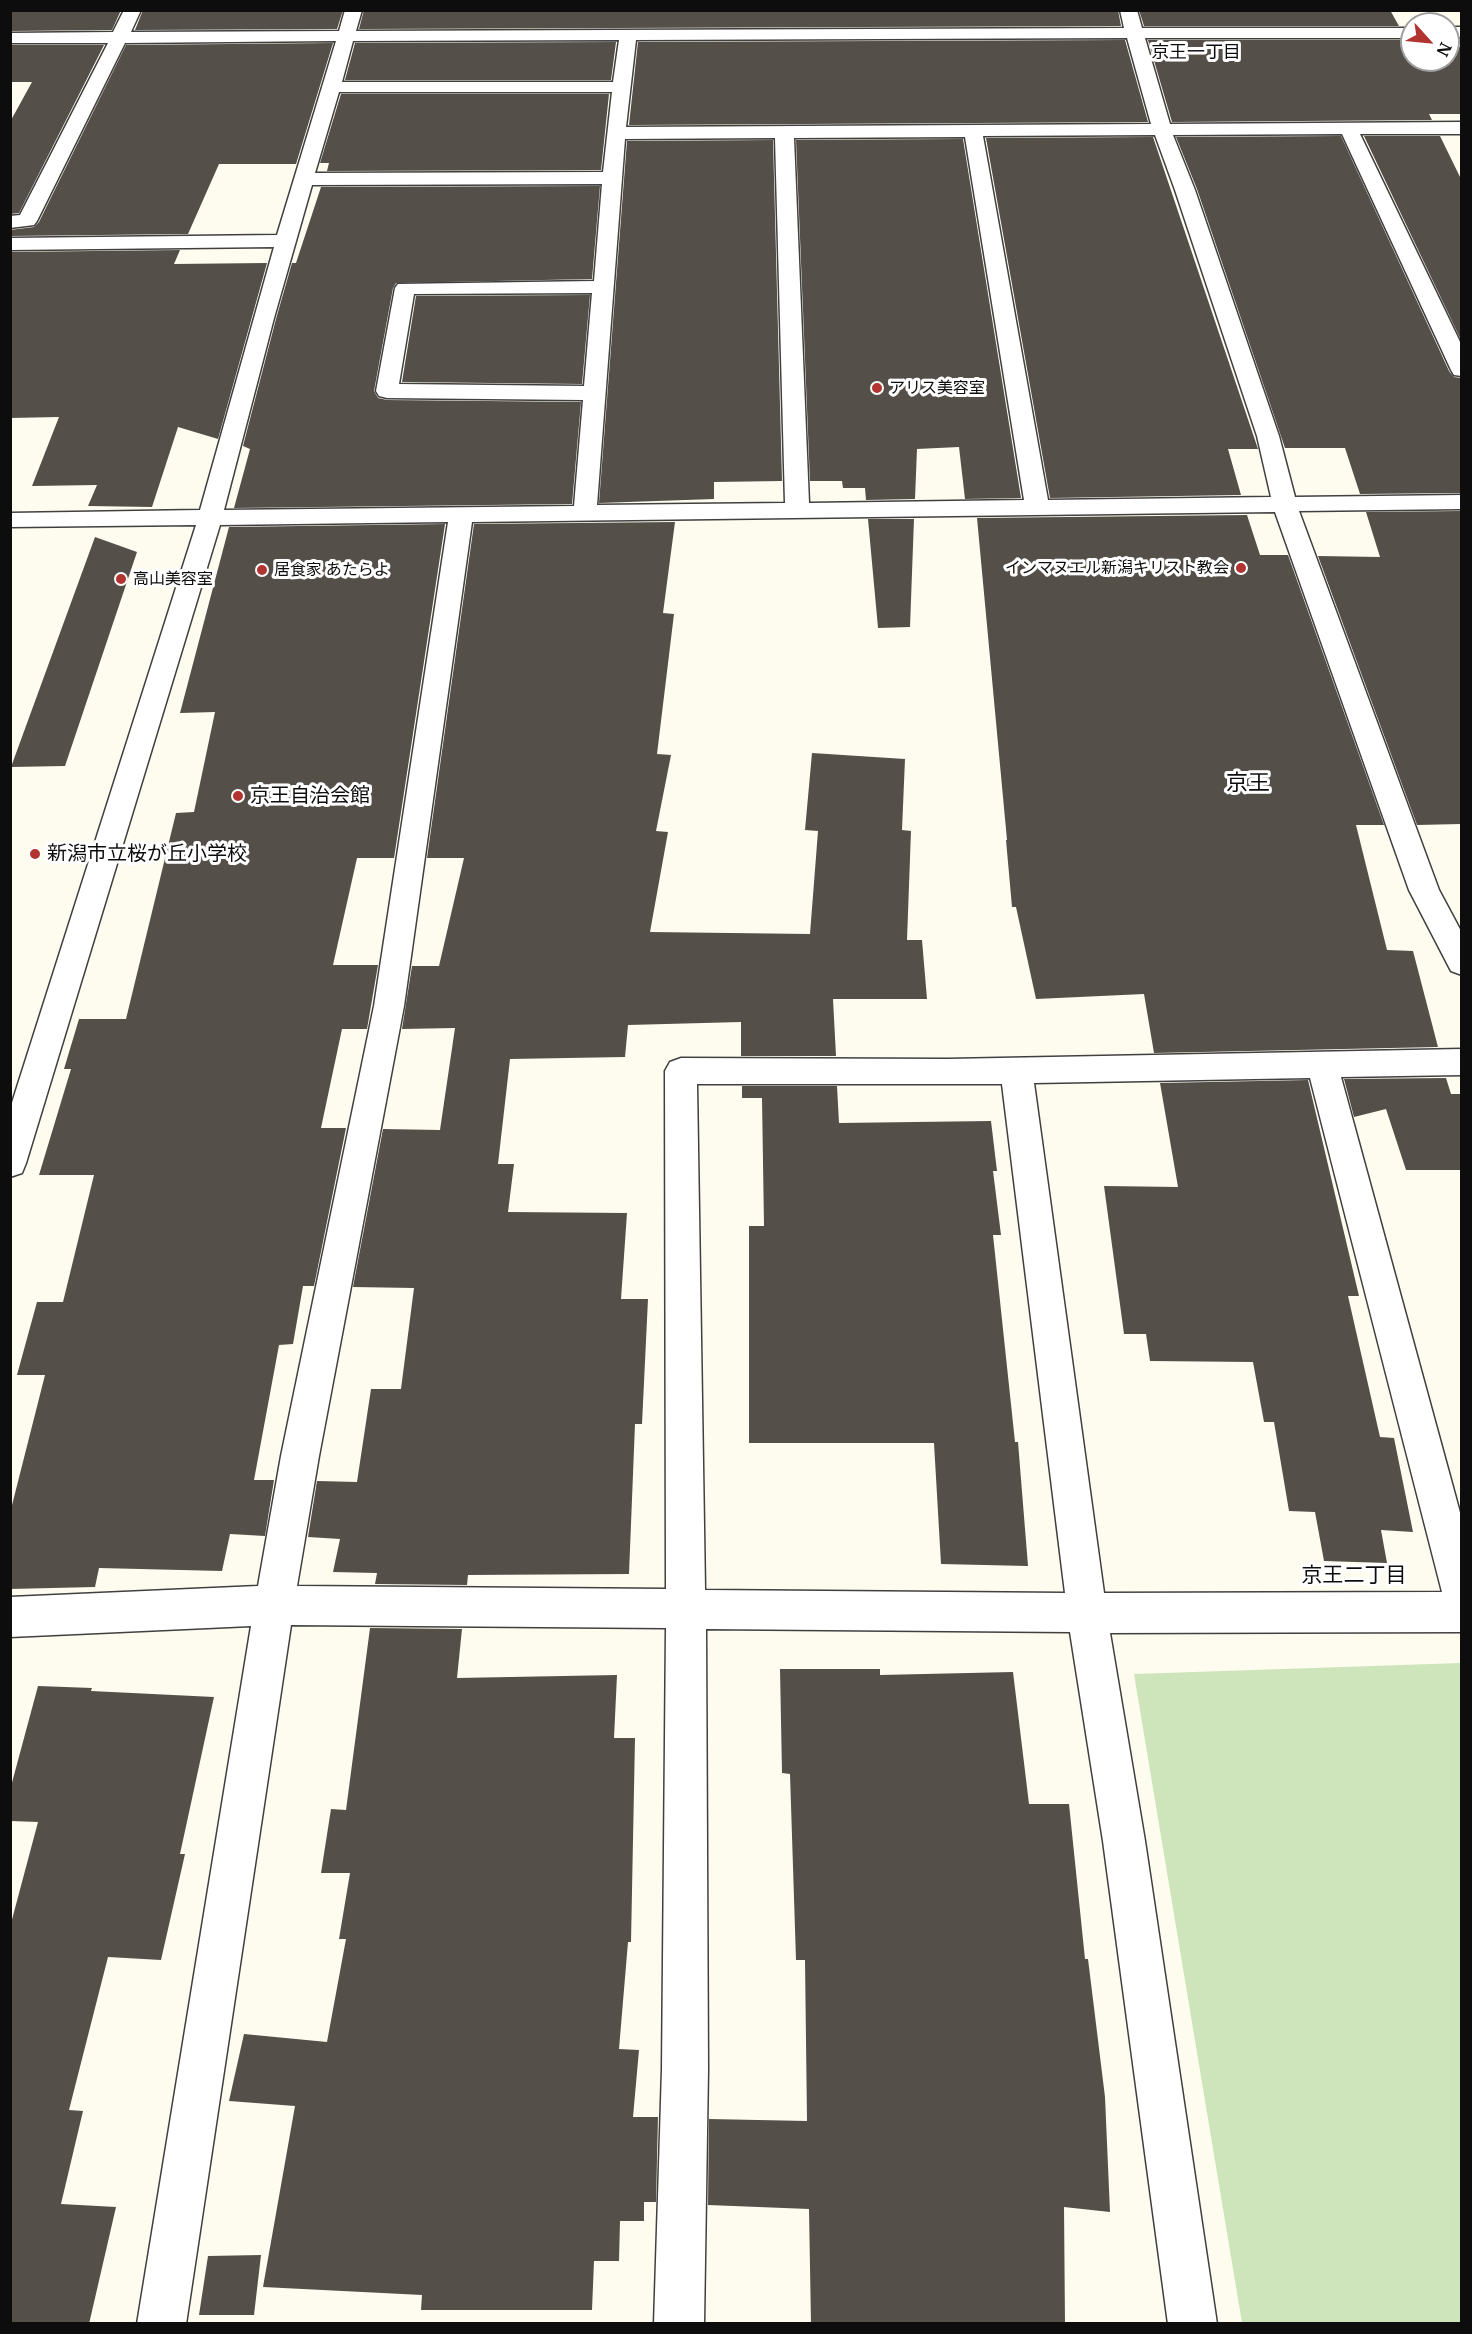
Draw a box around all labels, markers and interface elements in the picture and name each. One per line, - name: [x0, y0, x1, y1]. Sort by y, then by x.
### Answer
- north arrow: [1400, 12, 1460, 72]
- text: N: [1432, 39, 1456, 59]
- district label: 京王一丁目: [1151, 42, 1241, 64]
- place label: アリス美容室: [889, 378, 985, 398]
- marker: アリス美容室: [870, 381, 884, 395]
- place label: インマヌエル新潟キリスト教会: [1005, 558, 1229, 578]
- place label: 居食家 あたらよ: [274, 560, 390, 580]
- marker: インマヌエル新潟キリスト教会: [1234, 561, 1248, 575]
- marker: 居食家 あたらよ: [255, 563, 269, 577]
- place label: 高山美容室: [133, 569, 213, 589]
- marker: 高山美容室: [114, 572, 128, 586]
- district label: 京王: [1226, 771, 1270, 797]
- place label: 京王自治会館: [250, 784, 370, 808]
- marker: 京王自治会館: [231, 789, 245, 803]
- place label: 新潟市立桜が丘小学校: [47, 842, 247, 866]
- marker: 新潟市立桜が丘小学校: [28, 847, 42, 861]
- district label: 京王二丁目: [1302, 1563, 1406, 1589]

